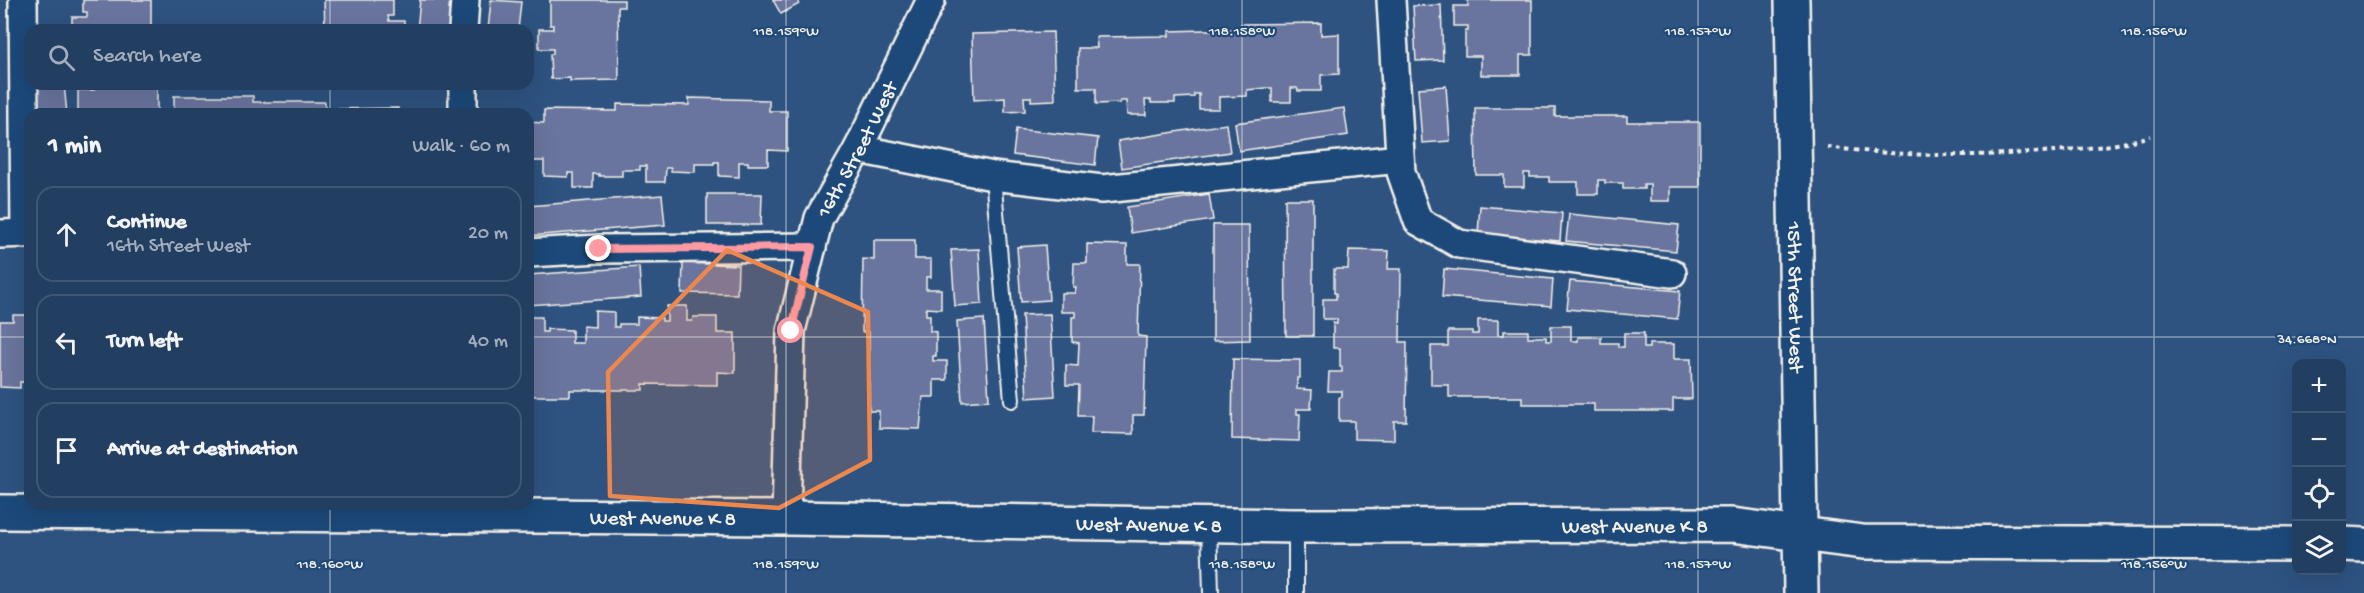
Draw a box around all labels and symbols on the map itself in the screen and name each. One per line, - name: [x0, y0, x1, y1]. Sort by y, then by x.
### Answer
- text: 118.159°W: [752, 23, 819, 41]
- text: 118.158°W: [1208, 23, 1276, 41]
- text: 118.157°W: [1664, 23, 1731, 41]
- text: 118.156°W: [2120, 23, 2187, 41]
- street label: 16th Street West: [812, 76, 906, 224]
- street label: 15th Street West: [1779, 221, 1807, 375]
- route end: [585, 235, 611, 261]
- route start: [777, 317, 803, 343]
- text: 34.668°N: [2276, 331, 2337, 349]
- street label: West Avenue K 8: [590, 508, 736, 534]
- street label: West Avenue K 8: [1076, 514, 1222, 541]
- street label: West Avenue K 8: [1562, 516, 1708, 541]
- text: 118.160°W: [296, 556, 364, 574]
- text: 118.159°W: [752, 556, 819, 574]
- text: 118.158°W: [1208, 556, 1276, 574]
- text: 118.157°W: [1664, 556, 1731, 574]
- text: 118.156°W: [2120, 556, 2187, 574]

